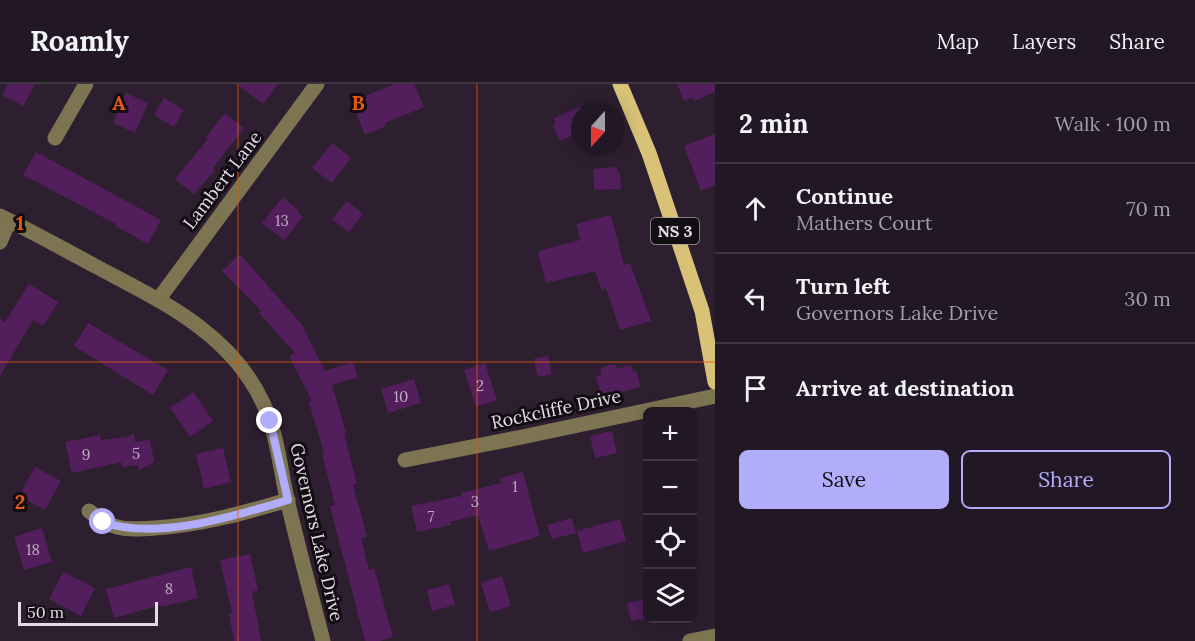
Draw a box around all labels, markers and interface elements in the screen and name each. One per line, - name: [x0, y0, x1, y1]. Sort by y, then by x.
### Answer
- text: Roamly: [30, 23, 129, 59]
- text: Map: [936, 28, 979, 55]
- text: Layers: [1012, 28, 1076, 55]
- text: Share: [1109, 28, 1165, 55]
- text: A: [112, 90, 126, 115]
- text: B: [351, 90, 365, 115]
- north arrow: [571, 102, 625, 156]
- text: 2 min: [739, 107, 809, 140]
- text: Walk · 100 m: [1055, 111, 1171, 136]
- street label: Lambert Lane: [178, 126, 266, 234]
- text: Continue: [796, 182, 893, 210]
- icon: ahead: [739, 192, 772, 225]
- text: 70 m: [1126, 196, 1171, 221]
- text: 1: [16, 210, 24, 235]
- text: Mathers Court: [796, 210, 932, 235]
- house number: 13: [275, 211, 289, 230]
- road number: NS 3: [651, 218, 699, 244]
- text: Turn left: [796, 272, 890, 300]
- icon: left: [739, 282, 772, 315]
- text: 30 m: [1124, 286, 1171, 311]
- text: Governors Lake Drive: [796, 300, 998, 325]
- icon: arrive: [739, 372, 772, 405]
- text: Arrive at destination: [796, 374, 1014, 402]
- house number: 2: [476, 376, 484, 395]
- street label: Rockcliffe Drive: [489, 384, 623, 434]
- house number: 10: [394, 387, 408, 406]
- route end: [256, 407, 282, 433]
- map controls: [643, 407, 697, 623]
- button: +: [643, 407, 697, 461]
- street label: Governors Lake Drive: [285, 441, 349, 624]
- house number: 5: [132, 444, 140, 463]
- house number: 9: [82, 445, 90, 464]
- button: Save: [739, 450, 949, 509]
- button: Share: [961, 450, 1171, 509]
- button: −: [643, 461, 697, 515]
- house number: 1: [512, 477, 518, 496]
- text: 2: [15, 489, 25, 514]
- house number: 3: [471, 492, 479, 511]
- house number: 7: [428, 507, 435, 526]
- route start: [89, 508, 115, 534]
- button: locate: [643, 515, 697, 569]
- house number: 18: [26, 540, 40, 559]
- button: layers: [643, 569, 697, 623]
- house number: 8: [165, 579, 173, 598]
- scale bar: [18, 599, 158, 626]
- text: 50 m: [27, 602, 64, 622]

